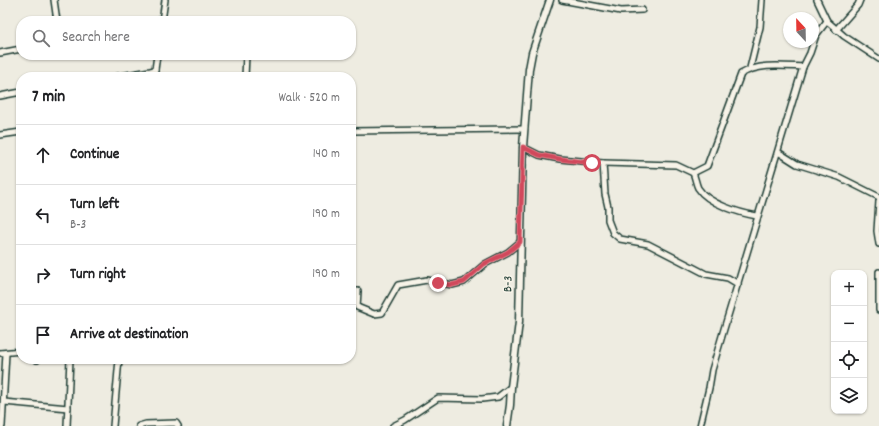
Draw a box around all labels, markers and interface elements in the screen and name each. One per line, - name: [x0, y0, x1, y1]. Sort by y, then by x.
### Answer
- north arrow: [783, 12, 819, 48]
- search box: [16, 16, 356, 60]
- icon: search: [30, 27, 52, 49]
- text: Search here: [62, 27, 130, 49]
- text: 7 min: [32, 86, 65, 110]
- text: Walk · 520 m: [278, 89, 340, 108]
- icon: ahead: [32, 144, 54, 166]
- text: Continue: [70, 144, 119, 166]
- text: 140 m: [313, 145, 340, 164]
- route start: [583, 154, 601, 172]
- text: Turn left: [70, 194, 119, 216]
- icon: left: [32, 204, 54, 226]
- text: 190 m: [312, 205, 340, 224]
- text: B-3: [70, 216, 86, 235]
- icon: right: [32, 264, 54, 286]
- text: Turn right: [70, 264, 126, 286]
- text: 190 m: [312, 265, 340, 284]
- map controls: [831, 270, 867, 414]
- button: +: [831, 270, 867, 306]
- route end: [429, 274, 447, 292]
- street label: B-3: [499, 276, 519, 292]
- button: −: [831, 306, 867, 342]
- icon: arrive: [32, 324, 54, 346]
- text: Arrive at destination: [70, 324, 188, 346]
- button: locate: [831, 342, 867, 378]
- button: layers: [831, 378, 867, 414]

